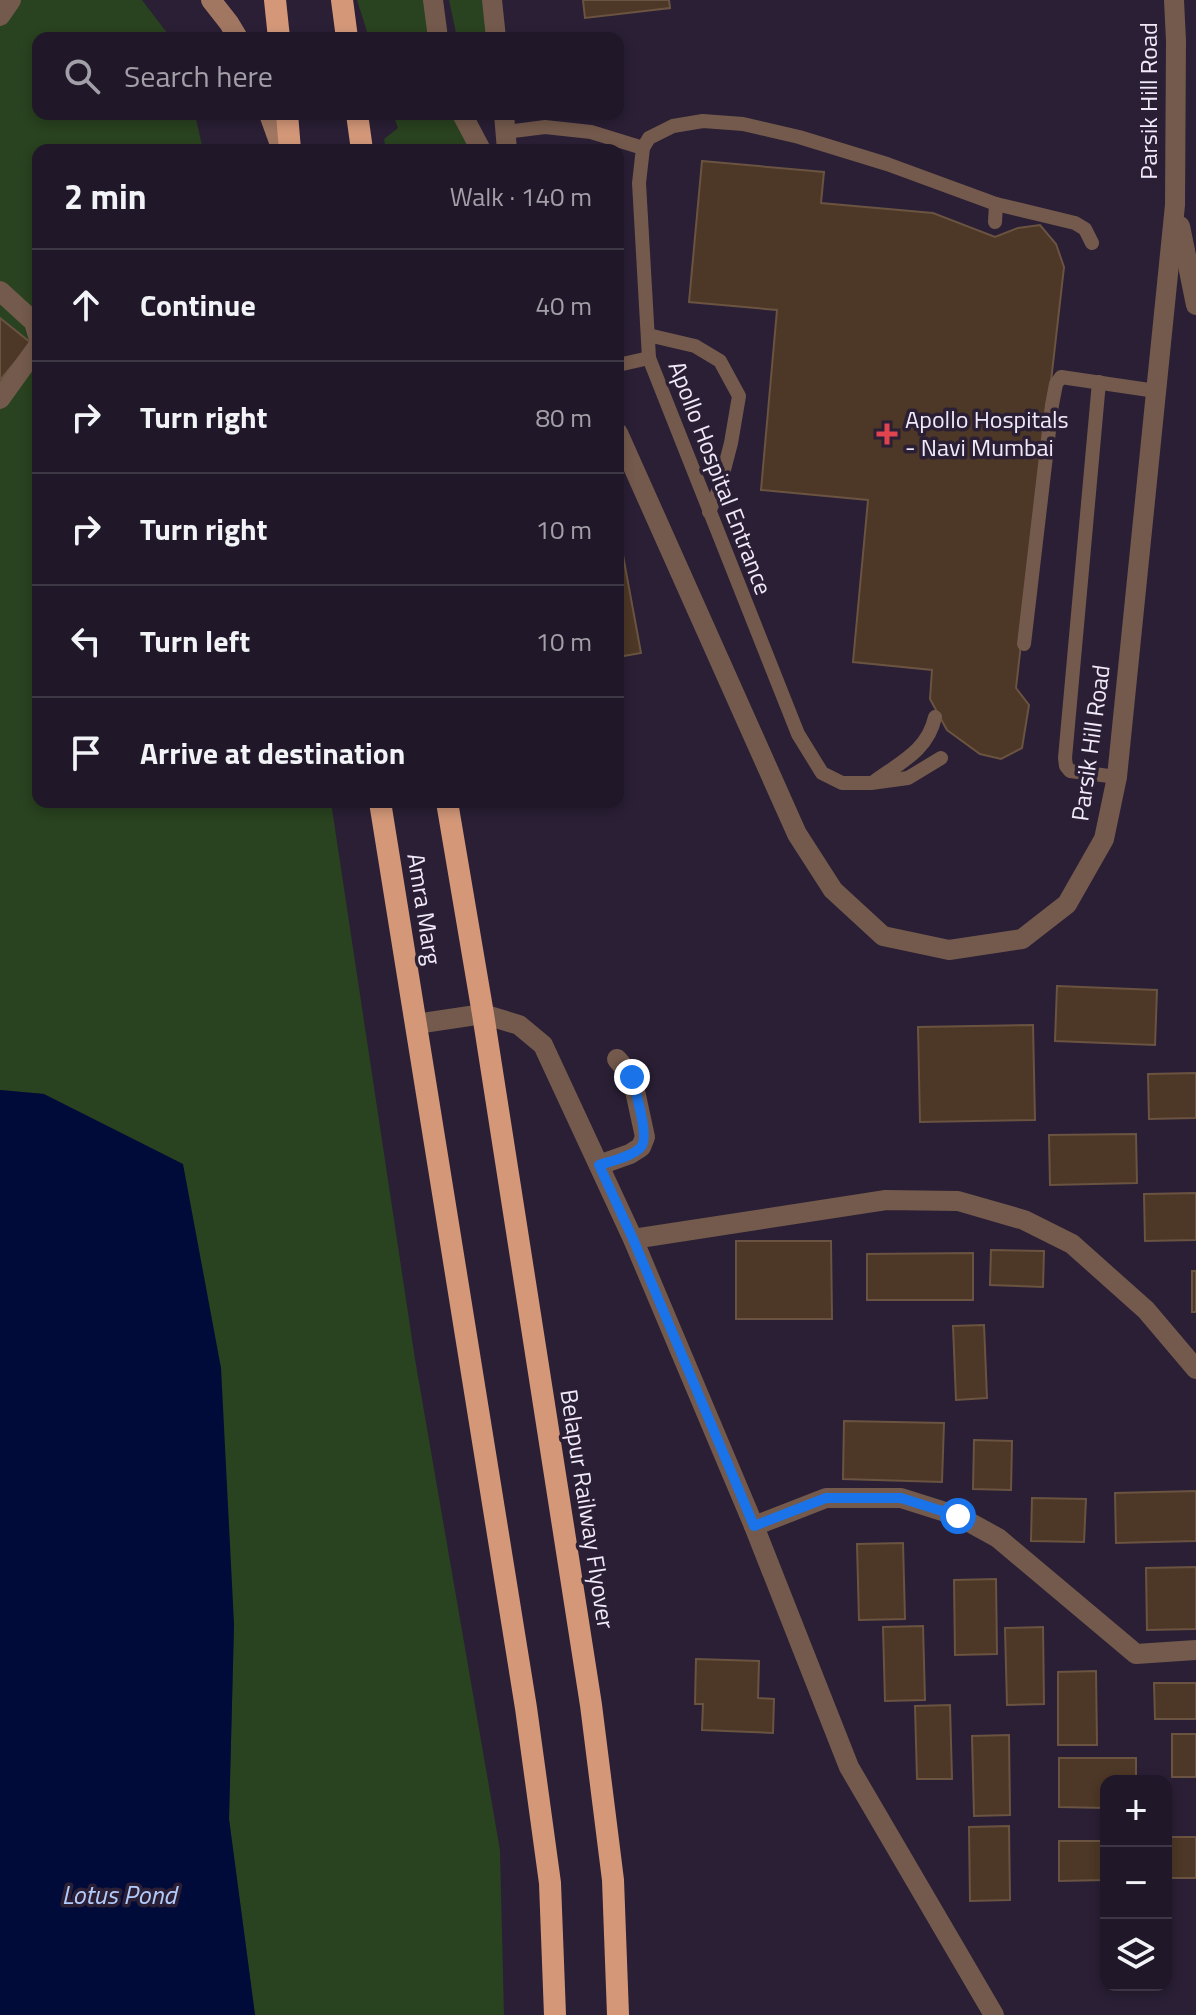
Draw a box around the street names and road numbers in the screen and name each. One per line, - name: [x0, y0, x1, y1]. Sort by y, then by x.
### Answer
- street label: Parsik Hill Road: [1130, 22, 1166, 180]
- street label: Apollo Hospital Entrance: [660, 355, 782, 600]
- street label: Parsik Hill Road: [1061, 662, 1119, 823]
- street label: Amra Marg: [398, 850, 452, 967]
- street label: Belapur Railway Flyover: [551, 1387, 625, 1631]

